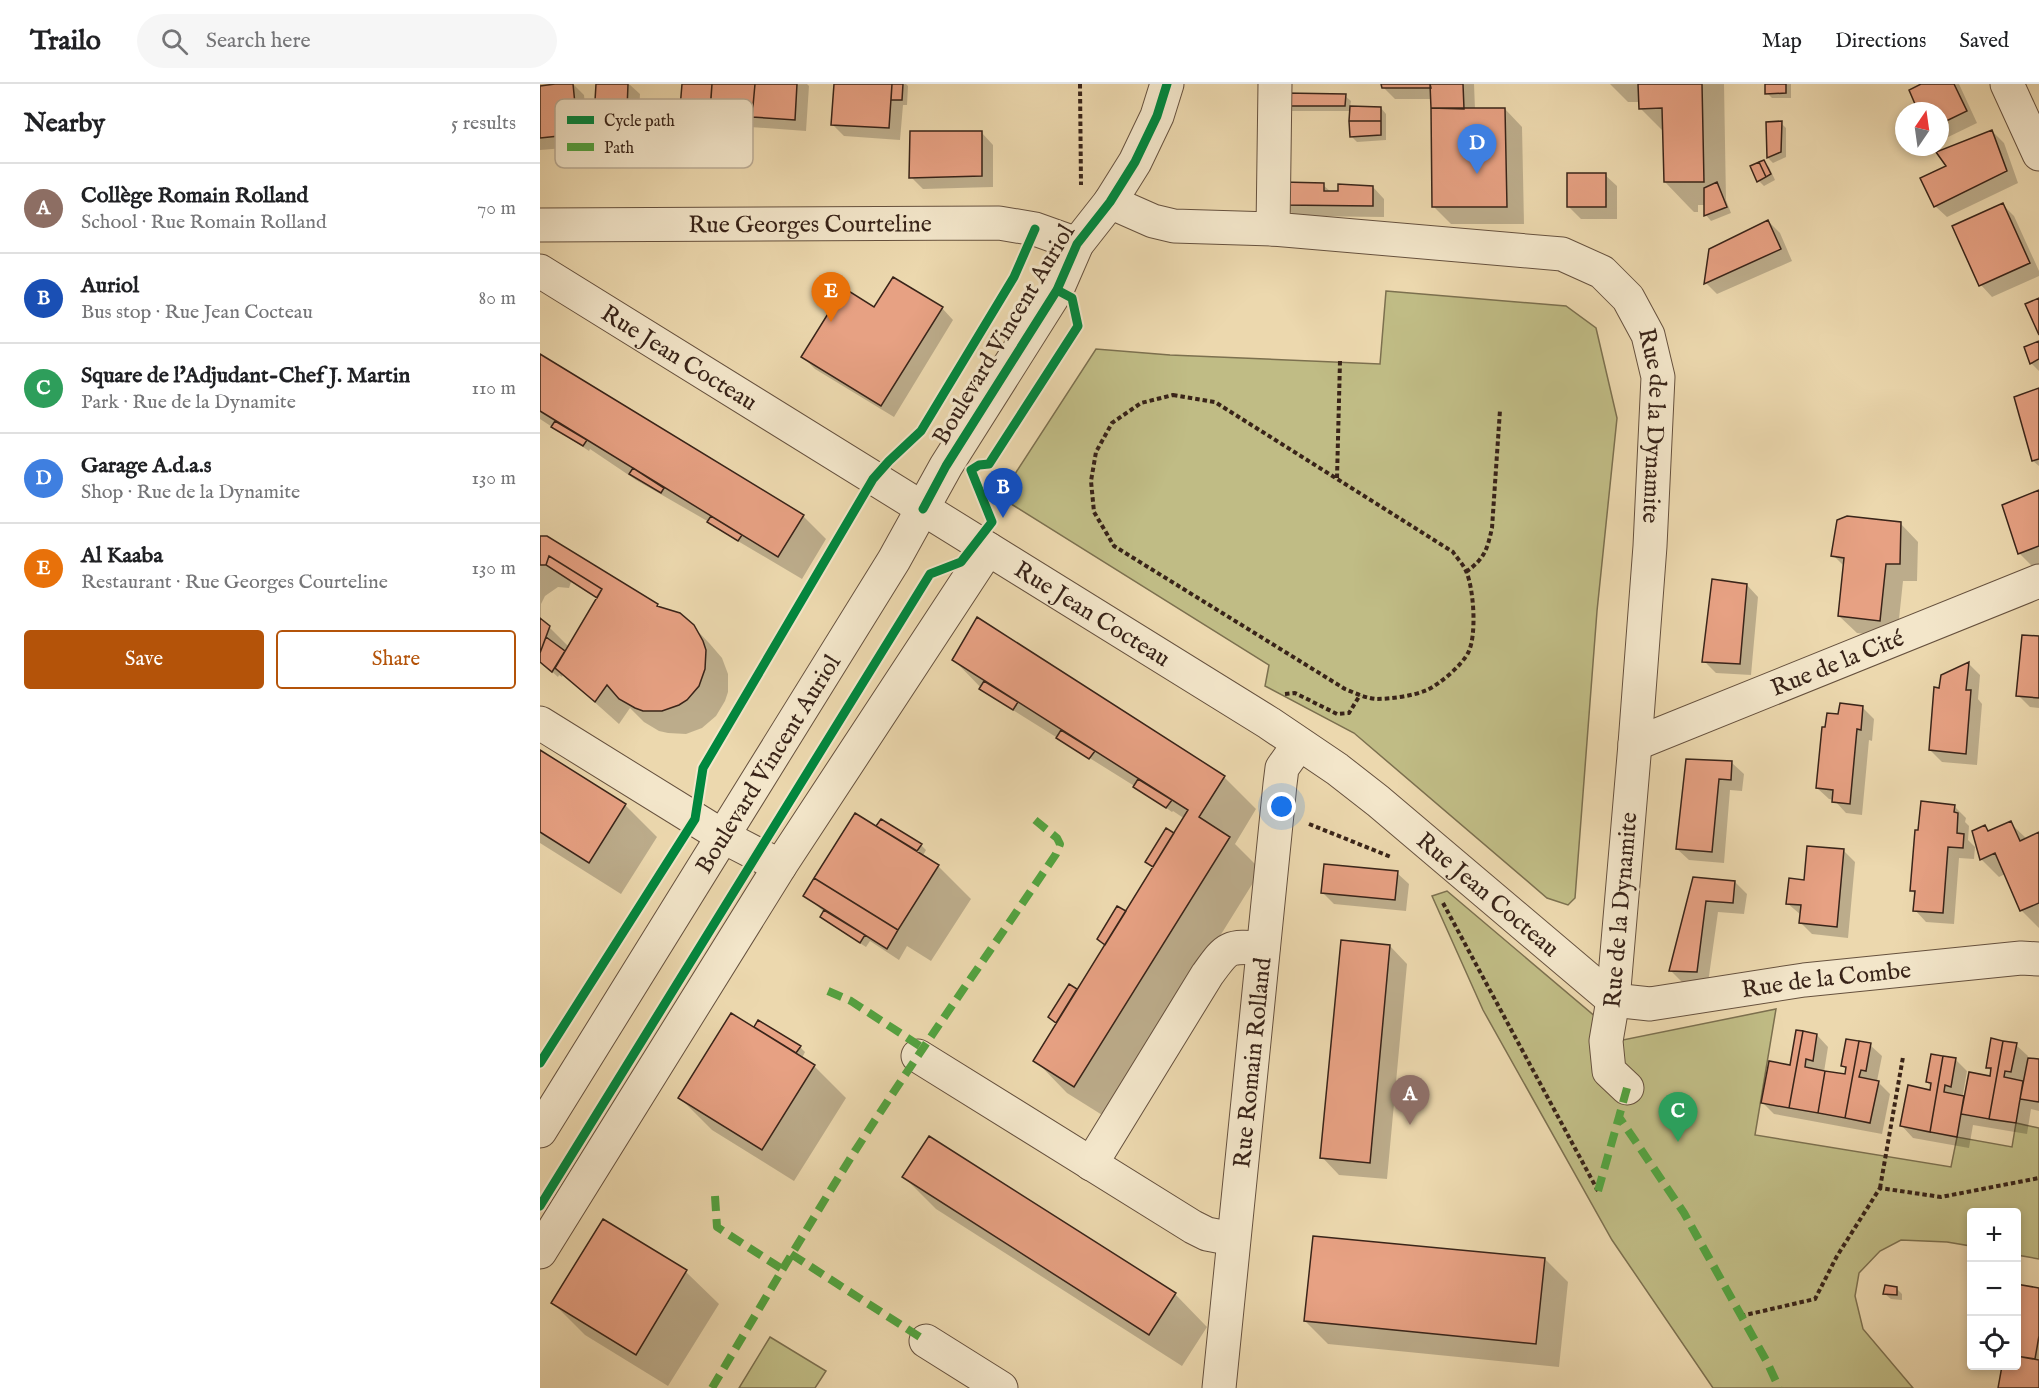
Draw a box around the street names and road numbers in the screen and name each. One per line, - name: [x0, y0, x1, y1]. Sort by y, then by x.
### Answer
- street label: Rue Georges Courteline: [688, 209, 932, 241]
- street label: Boulevard Vincent Auriol: [926, 218, 1083, 451]
- street label: Rue Jean Cocteau: [595, 299, 762, 419]
- street label: Rue de la Dynamite: [1630, 325, 1672, 524]
- street label: Rue Jean Cocteau: [1008, 555, 1175, 675]
- street label: Rue de la Cité: [1767, 623, 1909, 705]
- street label: Boulevard Vincent Auriol: [689, 649, 849, 880]
- street label: Rue de la Dynamite: [1597, 811, 1645, 1009]
- street label: Rue Jean Cocteau: [1409, 826, 1565, 965]
- street label: Rue de la Combe: [1739, 955, 1913, 1007]
- street label: Rue Romain Rolland: [1227, 956, 1279, 1170]

